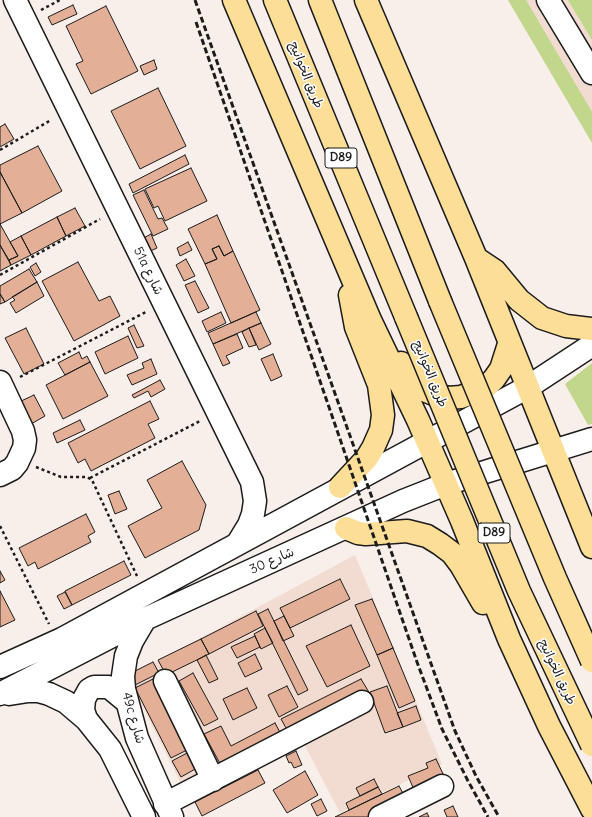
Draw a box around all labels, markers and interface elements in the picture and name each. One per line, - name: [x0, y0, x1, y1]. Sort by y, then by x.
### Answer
- street label: طريق الخوانيج: [286, 39, 326, 111]
- road number: D89: [325, 148, 357, 168]
- street label: 51a شارع: [130, 245, 166, 297]
- street label: طريق الخوانيج: [410, 338, 450, 410]
- road number: D89: [478, 523, 510, 543]
- street label: شارع 30: [247, 544, 297, 578]
- street label: طريق الخوانيج: [535, 637, 579, 707]
- street label: 49c شارع: [118, 690, 148, 746]

